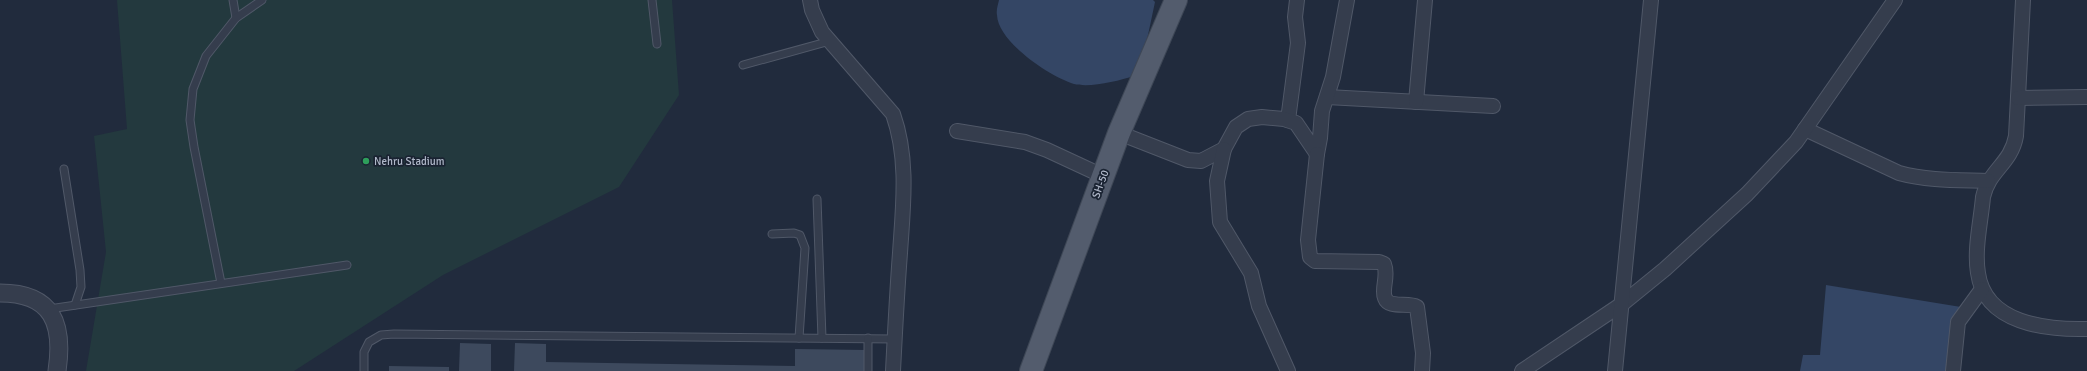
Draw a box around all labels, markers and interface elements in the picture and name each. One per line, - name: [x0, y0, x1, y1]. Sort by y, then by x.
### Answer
- place label: Nehru Stadium: [374, 155, 445, 168]
- marker: Nehru Stadium: [361, 156, 371, 166]
- street label: SH-50: [1089, 168, 1112, 200]

